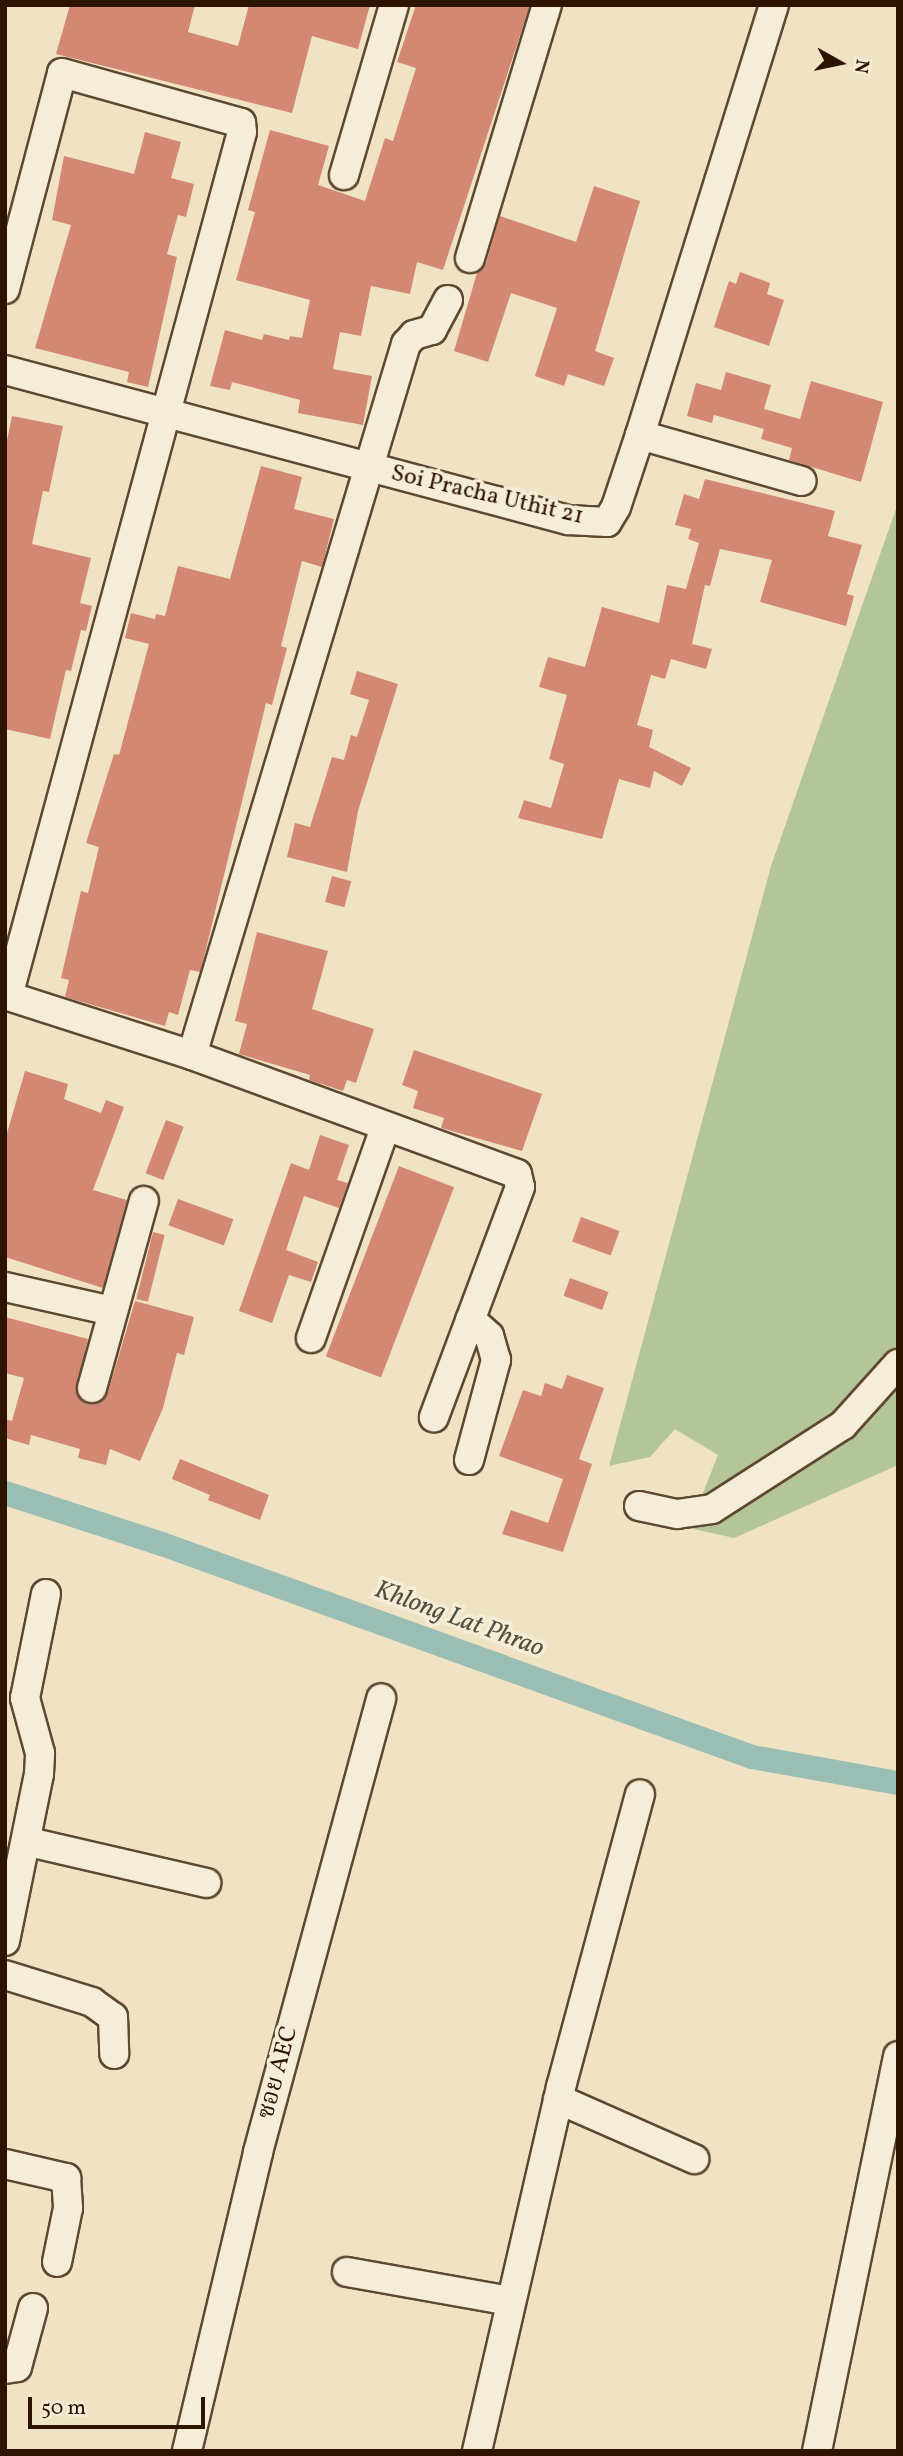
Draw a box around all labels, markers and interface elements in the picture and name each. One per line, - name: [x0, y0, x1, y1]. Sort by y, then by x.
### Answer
- north arrow: [805, 28, 875, 98]
- text: N: [847, 57, 875, 75]
- street label: Soi Pracha Uthit 21: [388, 460, 586, 532]
- water label: Khlong Lat Phrao: [370, 1575, 548, 1665]
- street label: ซอย AEC: [253, 2024, 305, 2122]
- scale bar: [32, 2382, 208, 2426]
- text: 50 m: [41, 2394, 86, 2423]

